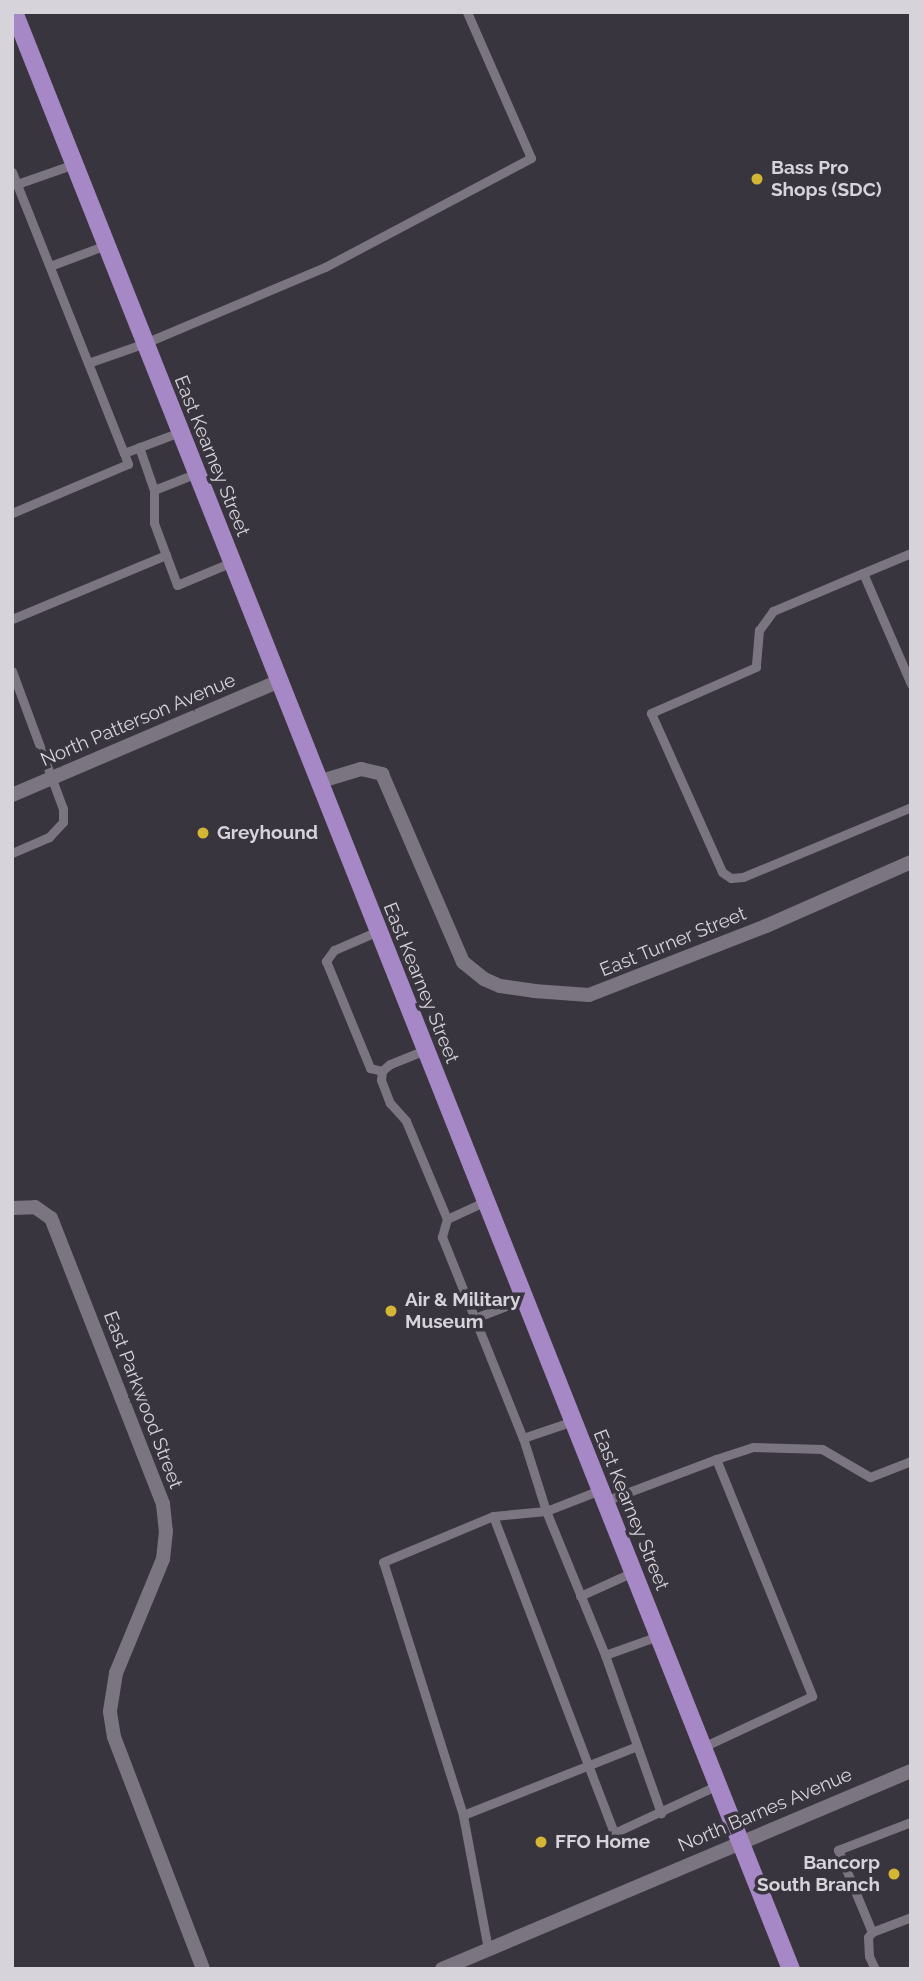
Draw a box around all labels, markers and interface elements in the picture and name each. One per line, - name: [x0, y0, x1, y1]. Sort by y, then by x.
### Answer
- place label: Bass Pro Shops (SDC): [771, 157, 882, 201]
- marker: Bass Pro Shops (SDC): [749, 171, 765, 187]
- street label: East Kearney Street: [169, 372, 255, 540]
- street label: North Patterson Avenue: [37, 668, 239, 772]
- place label: Greyhound: [217, 822, 318, 844]
- marker: Greyhound: [195, 825, 211, 841]
- street label: East Kearney Street: [378, 899, 464, 1067]
- street label: East Turner Street: [596, 902, 750, 982]
- place label: Air & Military Museum: [405, 1289, 521, 1333]
- marker: Air & Military Museum: [383, 1303, 399, 1319]
- street label: East Parkwood Street: [99, 1308, 187, 1492]
- street label: East Kearney Street: [588, 1426, 674, 1594]
- street label: North Barnes Avenue: [674, 1763, 856, 1857]
- place label: FFO Home: [555, 1831, 650, 1853]
- marker: FFO Home: [533, 1834, 549, 1850]
- place label: Bancorp South Branch: [757, 1852, 880, 1896]
- marker: Bancorp South Branch: [886, 1866, 902, 1882]

